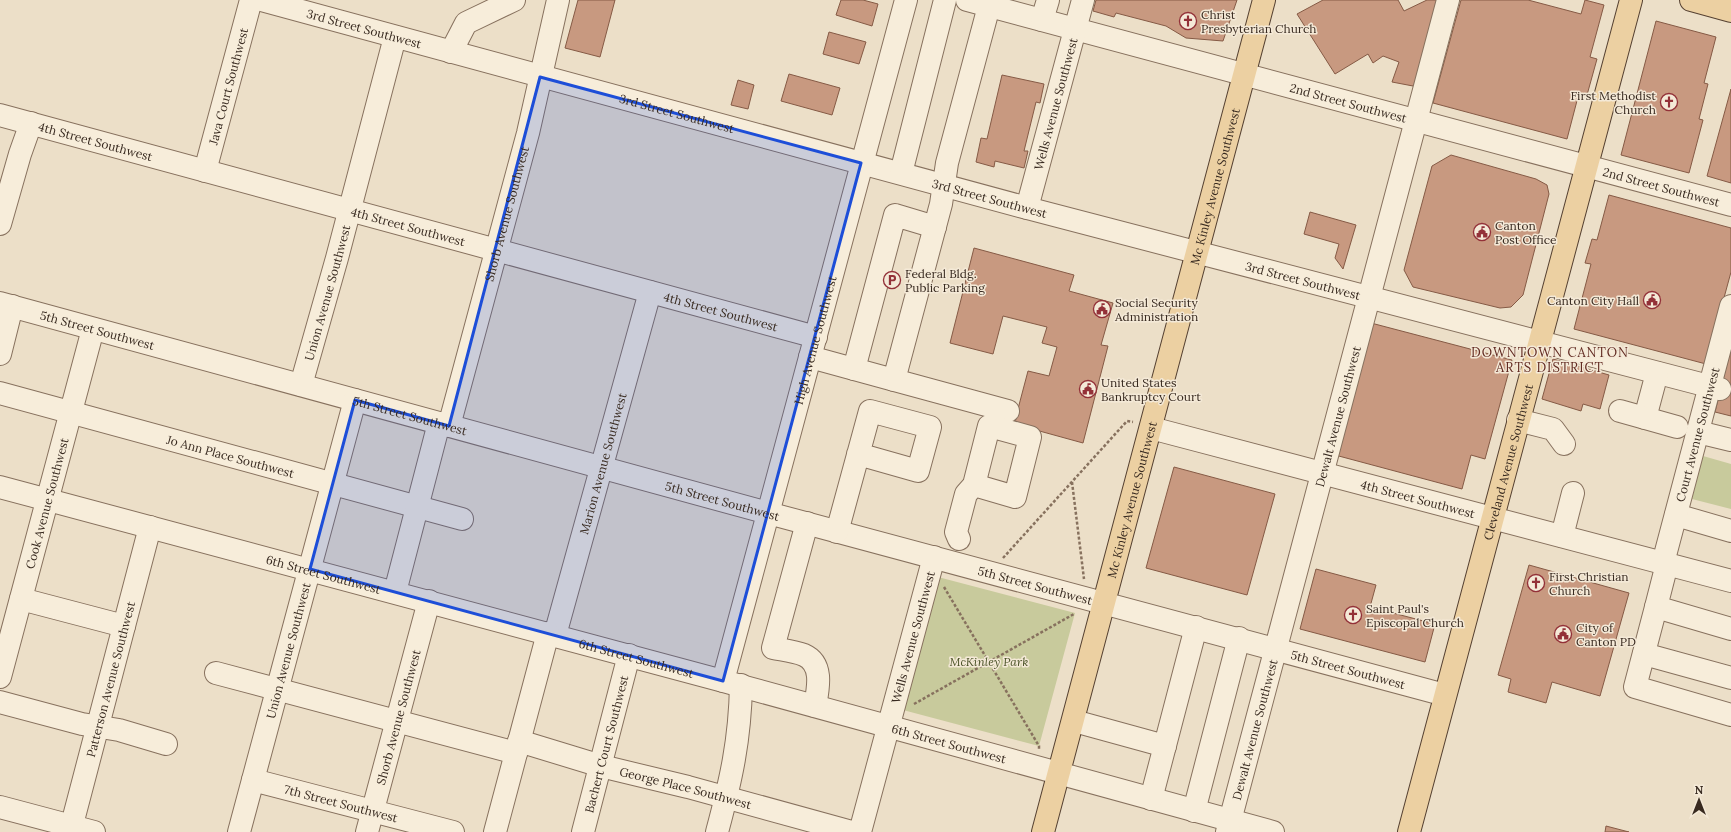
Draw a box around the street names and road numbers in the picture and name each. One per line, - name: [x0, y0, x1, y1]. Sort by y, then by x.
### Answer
- street label: 3rd Street Southwest: [305, 5, 424, 51]
- street label: Java Court Southwest: [205, 26, 251, 147]
- street label: Wells Avenue Southwest: [1030, 36, 1080, 171]
- street label: 2nd Street Southwest: [1288, 80, 1409, 125]
- street label: 3rd Street Southwest: [618, 90, 736, 136]
- street label: Mc Kinley Avenue Southwest: [1187, 106, 1243, 266]
- street label: 4th Street Southwest: [37, 118, 155, 164]
- street label: Shorb Avenue Southwest: [481, 144, 532, 283]
- street label: 2nd Street Southwest: [1601, 163, 1722, 209]
- street label: 3rd Street Southwest: [931, 175, 1049, 221]
- street label: 4th Street Southwest: [349, 203, 467, 249]
- street label: Union Avenue Southwest: [301, 223, 353, 362]
- street label: 3rd Street Southwest: [1244, 258, 1363, 302]
- street label: High Avenue Southwest: [790, 274, 839, 406]
- street label: 4th Street Southwest: [662, 288, 780, 334]
- street label: 5th Street Southwest: [39, 307, 157, 353]
- street label: Dewalt Avenue Southwest: [1312, 344, 1363, 488]
- street label: Court Avenue Southwest: [1672, 365, 1722, 503]
- street label: Cleveland Avenue Southwest: [1480, 382, 1536, 542]
- street label: Marion Avenue Southwest: [576, 391, 629, 536]
- street label: 5th Street Southwest: [351, 392, 469, 438]
- street label: Mc Kinley Avenue Southwest: [1103, 419, 1159, 580]
- street label: Jo Ann Place Southwest: [164, 431, 296, 481]
- street label: Cook Avenue Southwest: [22, 436, 71, 570]
- street label: 4th Street Southwest: [1359, 476, 1477, 521]
- street label: 5th Street Southwest: [664, 478, 782, 523]
- street label: 6th Street Southwest: [265, 551, 383, 596]
- street label: 5th Street Southwest: [976, 562, 1094, 607]
- street label: Wells Avenue Southwest: [888, 569, 938, 705]
- street label: Union Avenue Southwest: [262, 580, 313, 720]
- street label: Patterson Avenue Southwest: [82, 599, 138, 759]
- street label: 6th Street Southwest: [577, 635, 696, 680]
- street label: 5th Street Southwest: [1289, 646, 1407, 692]
- street label: Shorb Avenue Southwest: [373, 648, 423, 786]
- street label: Dewalt Avenue Southwest: [1228, 657, 1280, 802]
- street label: Bachert Court Southwest: [581, 673, 631, 814]
- street label: 6th Street Southwest: [890, 720, 1008, 766]
- street label: George Place Southwest: [618, 763, 754, 812]
- street label: 7th Street Southwest: [283, 781, 400, 825]

